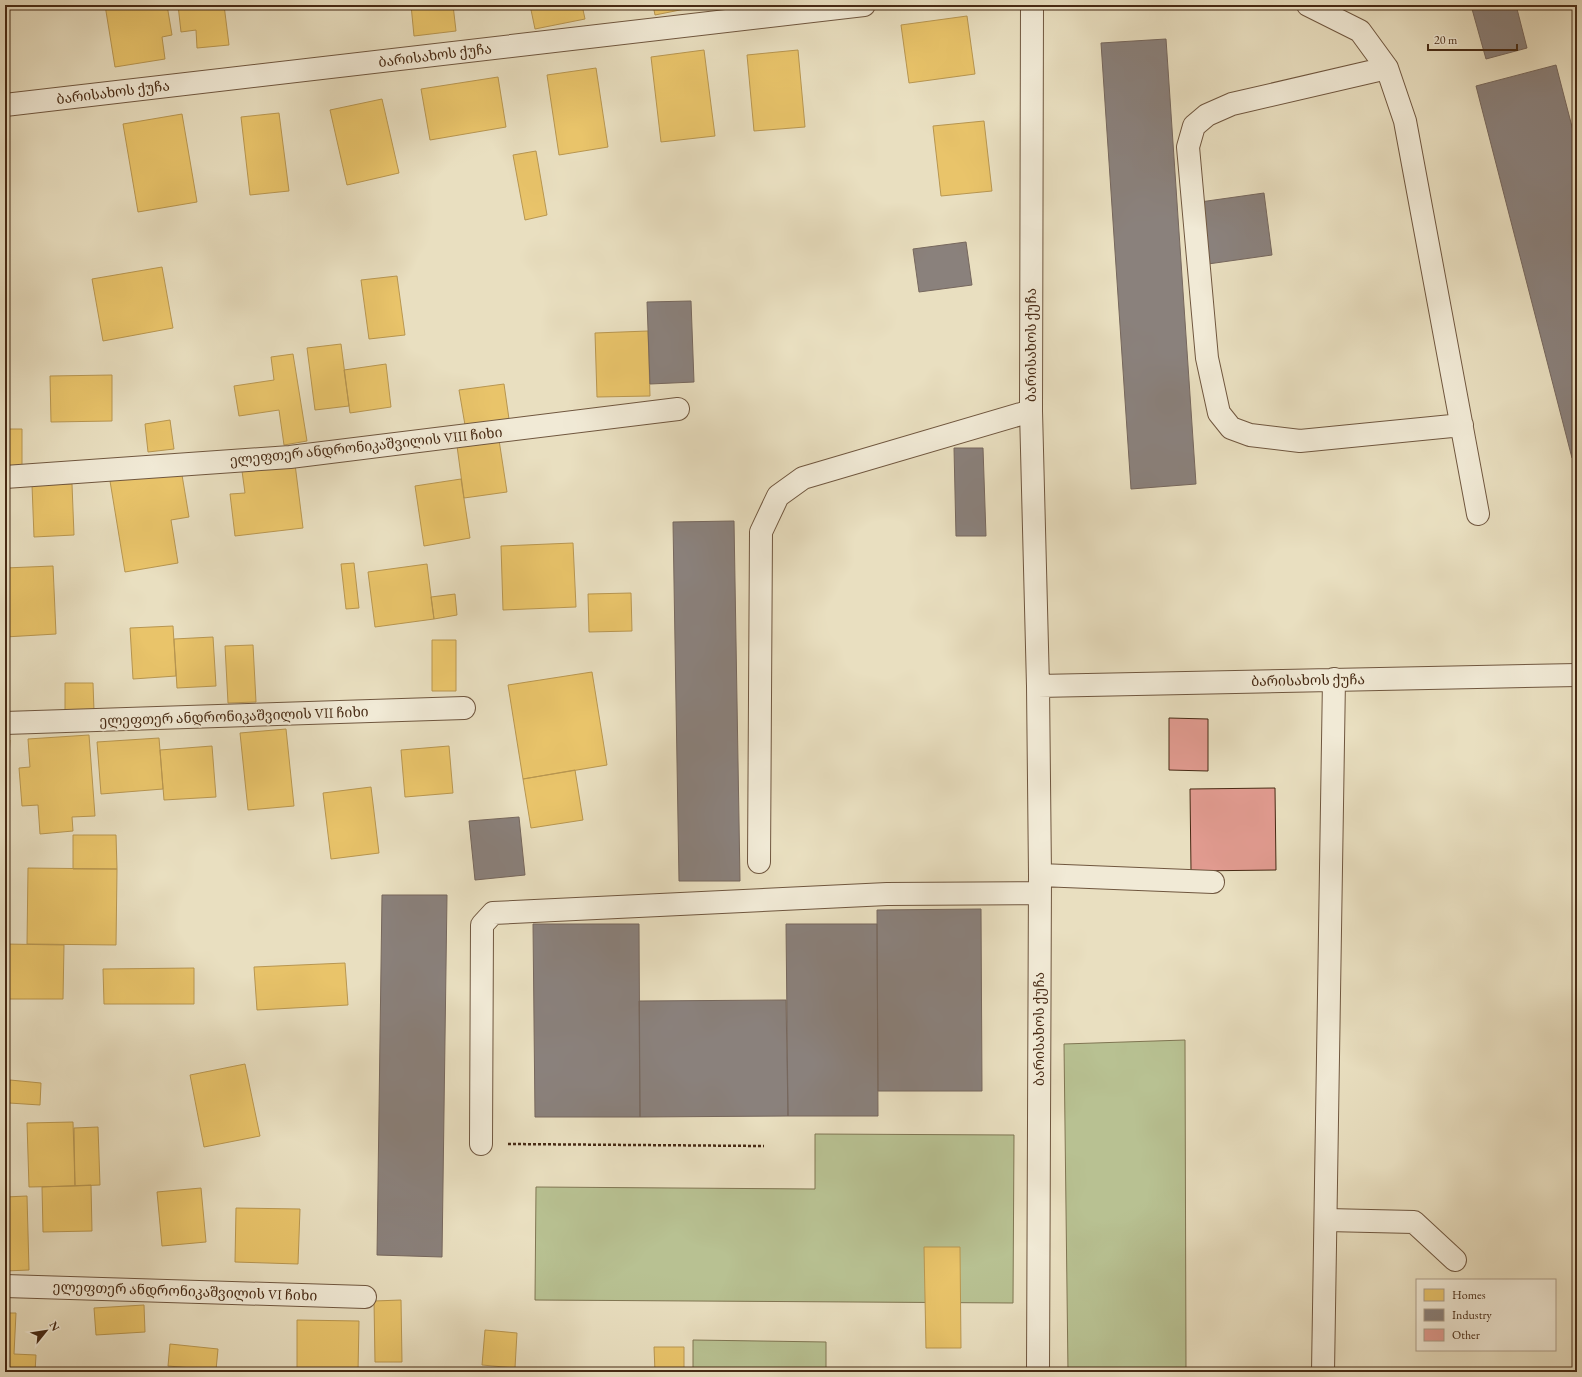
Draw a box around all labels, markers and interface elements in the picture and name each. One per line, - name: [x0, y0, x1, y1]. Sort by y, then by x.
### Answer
- scale bar: [1428, 26, 1517, 52]
- text: 20 m: [1434, 32, 1458, 48]
- street label: ბარისახოს ქუჩა: [377, 39, 493, 71]
- street label: ბარისახოს ქუჩა: [55, 76, 171, 108]
- street label: ბარისახოს ქუჩა: [1022, 288, 1040, 402]
- street label: ელეფთერ ანდრონიკაშვილის VIII ჩიხი: [229, 423, 503, 469]
- street label: ბარისახოს ქუჩა: [1251, 670, 1365, 690]
- street label: ელეფთერ ანდრონიკაშვილის VII ჩიხი: [99, 702, 369, 730]
- street label: ბარისახოს ქუჩა: [1030, 972, 1048, 1086]
- street label: ელეფთერ ანდრონიკაშვილის VI ჩიხი: [52, 1277, 318, 1305]
- legend: [1416, 1279, 1556, 1351]
- text: Homes: [1452, 1287, 1486, 1303]
- text: Industry: [1452, 1307, 1492, 1323]
- north arrow: [26, 1311, 66, 1351]
- text: N: [46, 1319, 63, 1333]
- text: Other: [1452, 1327, 1480, 1343]

